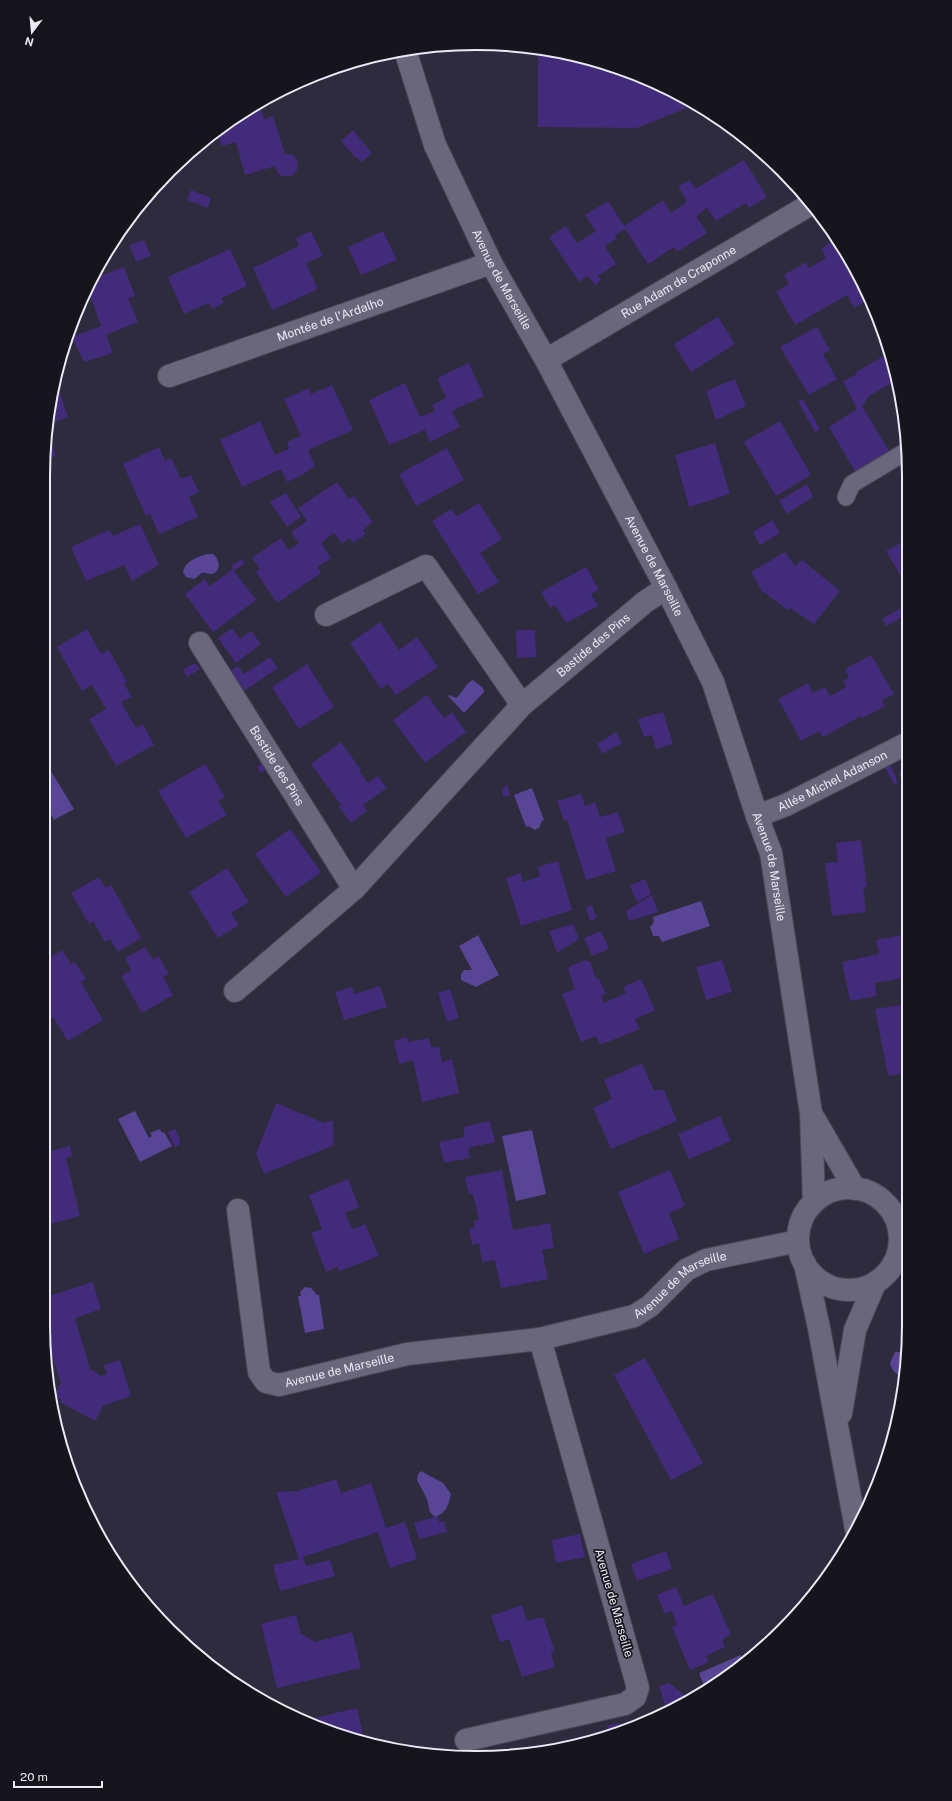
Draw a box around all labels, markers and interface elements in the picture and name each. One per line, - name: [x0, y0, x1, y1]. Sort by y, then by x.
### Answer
- north arrow: [12, 12, 52, 52]
- text: N: [23, 35, 35, 49]
- street label: Avenue de Marseille: [469, 227, 535, 333]
- street label: Rue Adam de Craponne: [619, 243, 739, 321]
- street label: Montée de l'Ardalho: [275, 294, 386, 345]
- street label: Avenue de Marseille: [622, 513, 686, 619]
- street label: Bastide des Pins: [554, 611, 633, 680]
- street label: Bastide des Pins: [247, 723, 307, 808]
- street label: Allée Michel Adanson: [776, 748, 890, 815]
- street label: Avenue de Marseille: [749, 810, 788, 922]
- street label: Avenue de Marseille: [631, 1249, 728, 1322]
- street label: Avenue de Marseille: [283, 1350, 396, 1390]
- street label: Avenue de Marseille: [592, 1547, 636, 1659]
- scale bar: [14, 1763, 102, 1789]
- text: 20 m: [20, 1770, 48, 1784]

